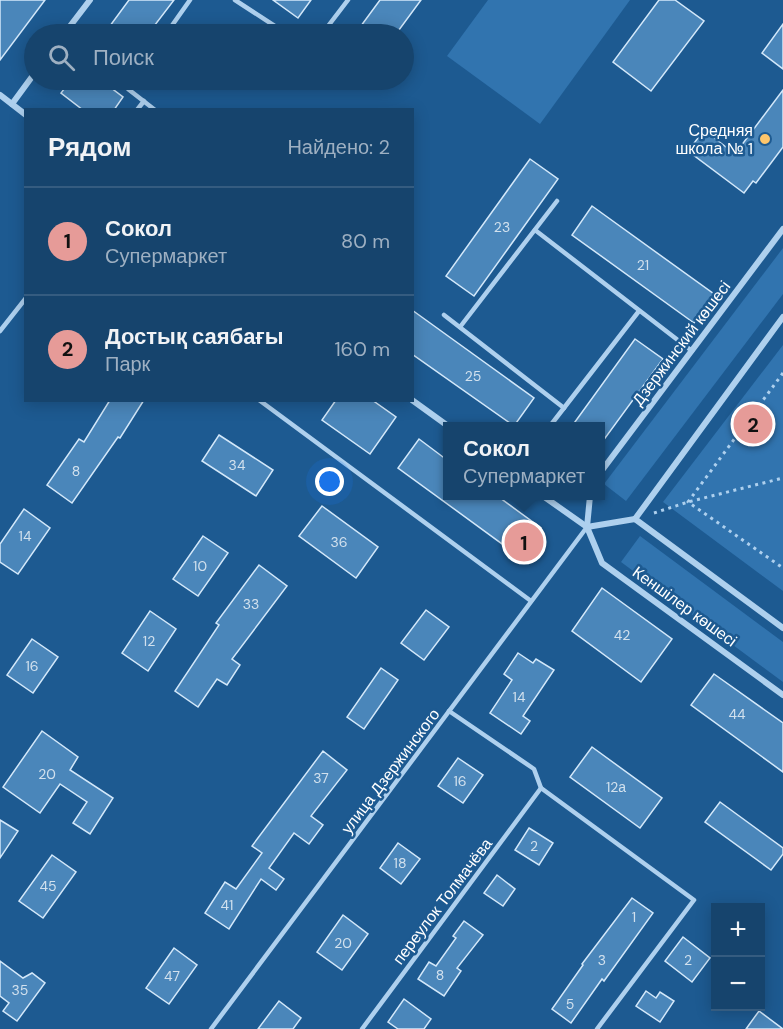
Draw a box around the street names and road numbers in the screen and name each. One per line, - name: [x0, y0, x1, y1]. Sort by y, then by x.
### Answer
- street label: Дзержинский көшесі: [628, 277, 735, 410]
- street label: Кеншілер көшесі: [628, 561, 741, 651]
- street label: улица Дзержинского: [336, 704, 444, 838]
- street label: переулок Толмачёва: [388, 834, 497, 969]

